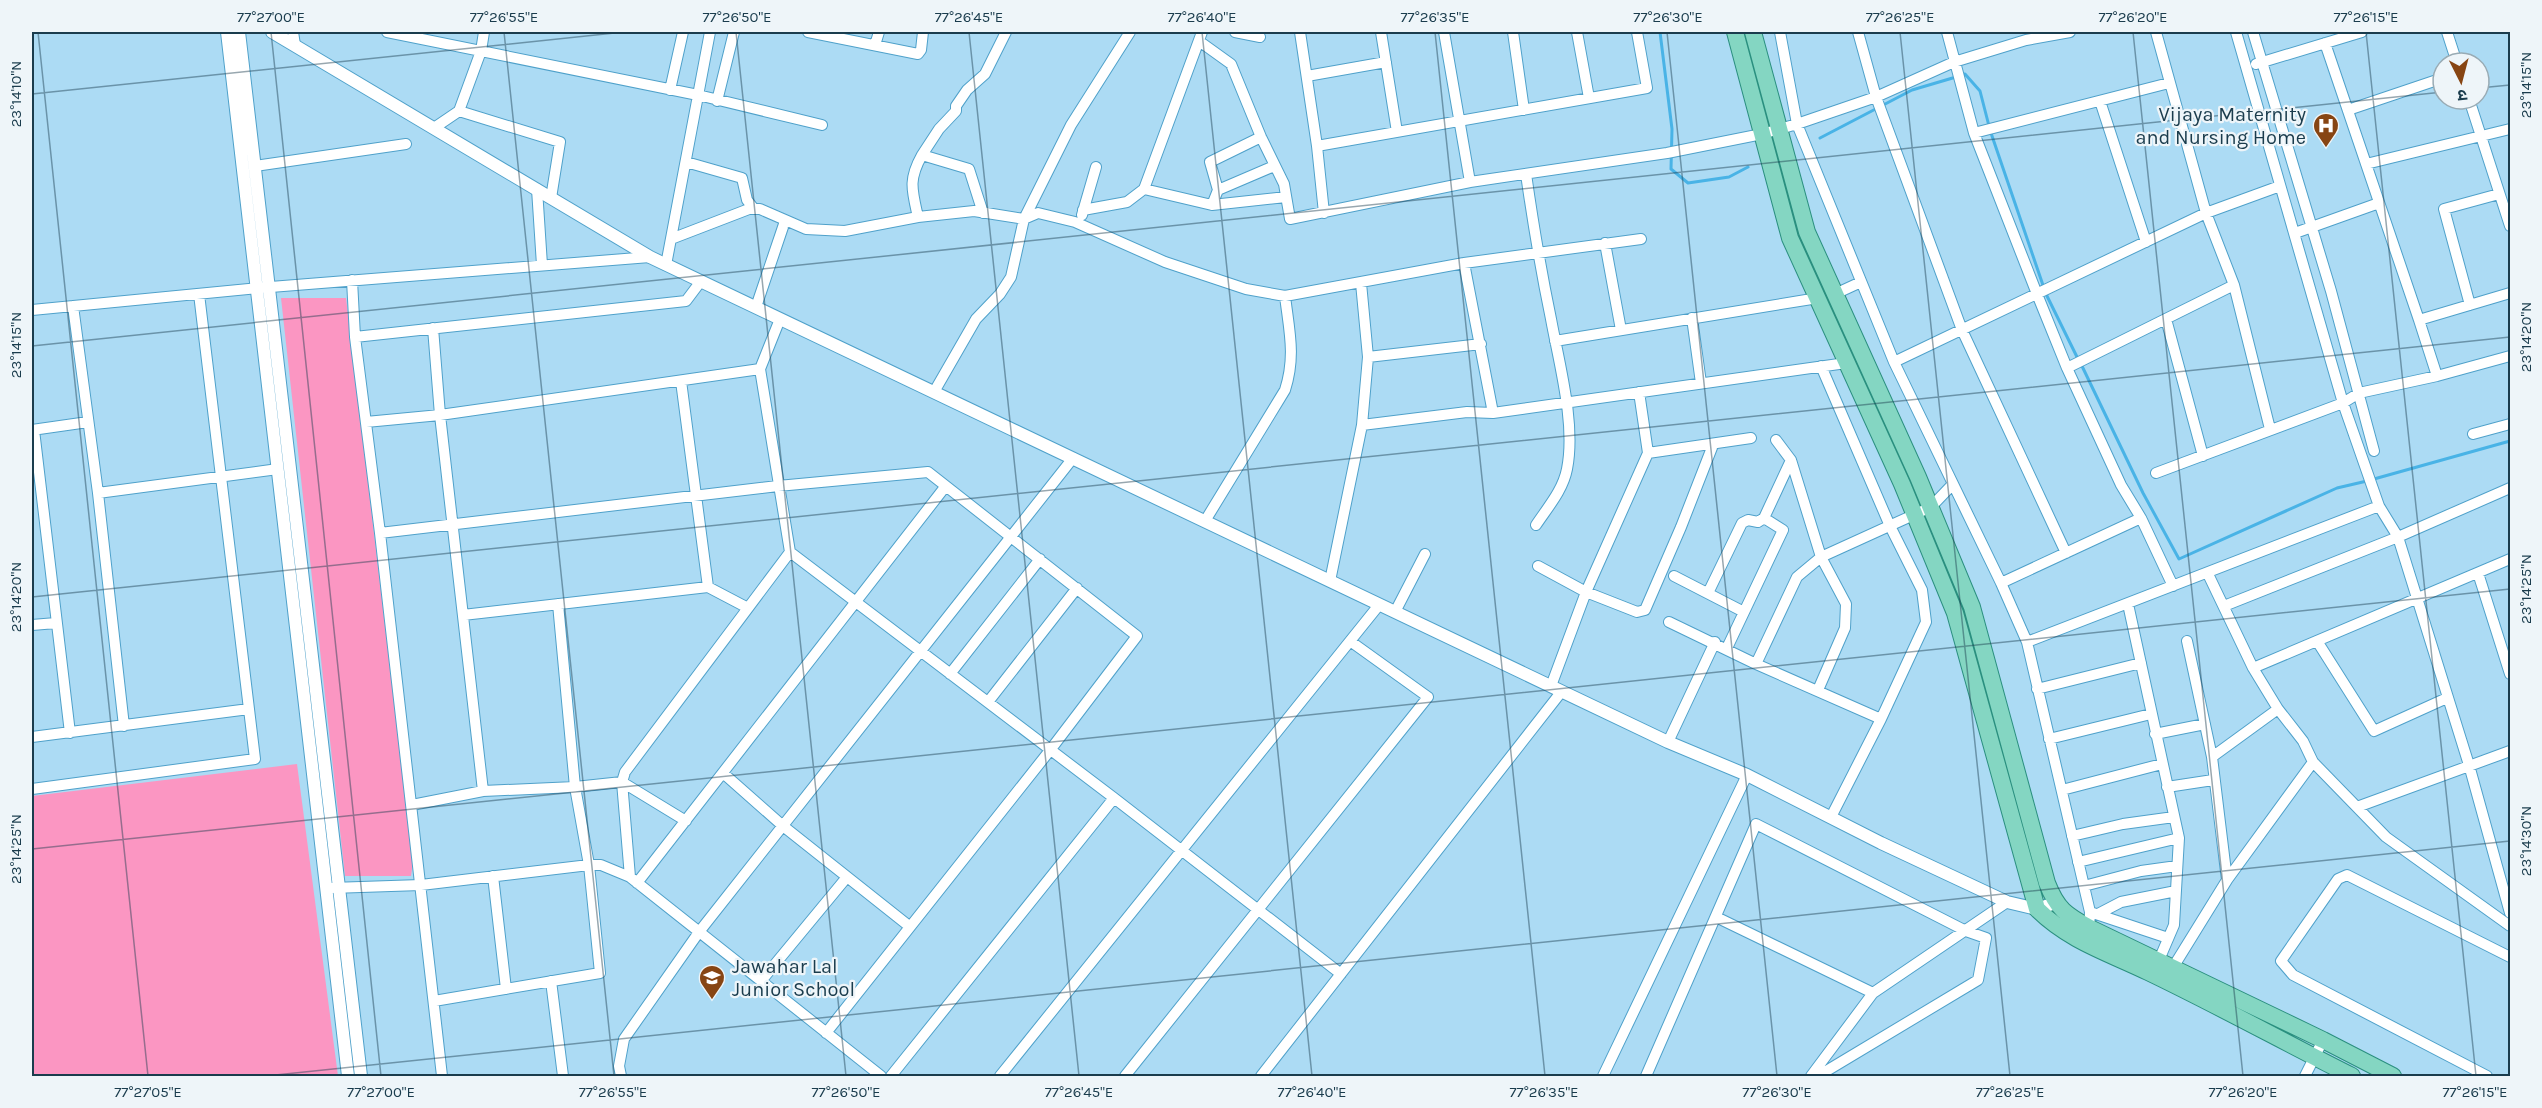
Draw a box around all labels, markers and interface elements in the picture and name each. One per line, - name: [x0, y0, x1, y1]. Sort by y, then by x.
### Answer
- text: 77°27'00"E: [237, 8, 305, 26]
- text: 77°26'55"E: [470, 8, 538, 26]
- text: 77°26'50"E: [703, 8, 771, 26]
- text: 77°26'45"E: [935, 8, 1003, 26]
- text: 77°26'40"E: [1168, 8, 1236, 26]
- text: 77°26'35"E: [1401, 8, 1469, 26]
- text: 77°26'30"E: [1633, 8, 1703, 26]
- text: 77°26'25"E: [1866, 8, 1934, 26]
- text: 77°26'20"E: [2098, 8, 2168, 26]
- text: 77°26'15"E: [2334, 8, 2398, 26]
- north arrow: [2431, 51, 2491, 111]
- text: 23°14'15"N: [2517, 52, 2535, 118]
- text: 23°14'10"N: [7, 61, 25, 127]
- text: उ: [2456, 85, 2468, 105]
- place label: Vijaya Maternity and Nursing Home: [2135, 103, 2306, 149]
- hospital icon: Vijaya Maternity and Nursing Home: [2311, 111, 2341, 149]
- text: 23°14'20"N: [2517, 302, 2535, 372]
- text: 23°14'15"N: [7, 312, 25, 378]
- text: 23°14'25"N: [2517, 554, 2535, 624]
- text: 23°14'20"N: [7, 562, 25, 632]
- text: 23°14'30"N: [2517, 806, 2535, 876]
- text: 23°14'25"N: [7, 814, 25, 884]
- place label: Jawahar Lal Junior School: [732, 955, 855, 1001]
- school or university icon: Jawahar Lal Junior School: [697, 963, 727, 1001]
- text: 77°27'05"E: [114, 1083, 182, 1101]
- text: 77°27'00"E: [347, 1083, 415, 1101]
- text: 77°26'55"E: [579, 1083, 647, 1101]
- text: 77°26'50"E: [812, 1083, 880, 1101]
- text: 77°26'45"E: [1045, 1083, 1113, 1101]
- text: 77°26'40"E: [1278, 1083, 1346, 1101]
- text: 77°26'35"E: [1510, 1083, 1578, 1101]
- text: 77°26'30"E: [1742, 1083, 1812, 1101]
- text: 77°26'25"E: [1976, 1083, 2044, 1101]
- text: 77°26'20"E: [2208, 1083, 2278, 1101]
- text: 77°26'15"E: [2443, 1083, 2507, 1101]

